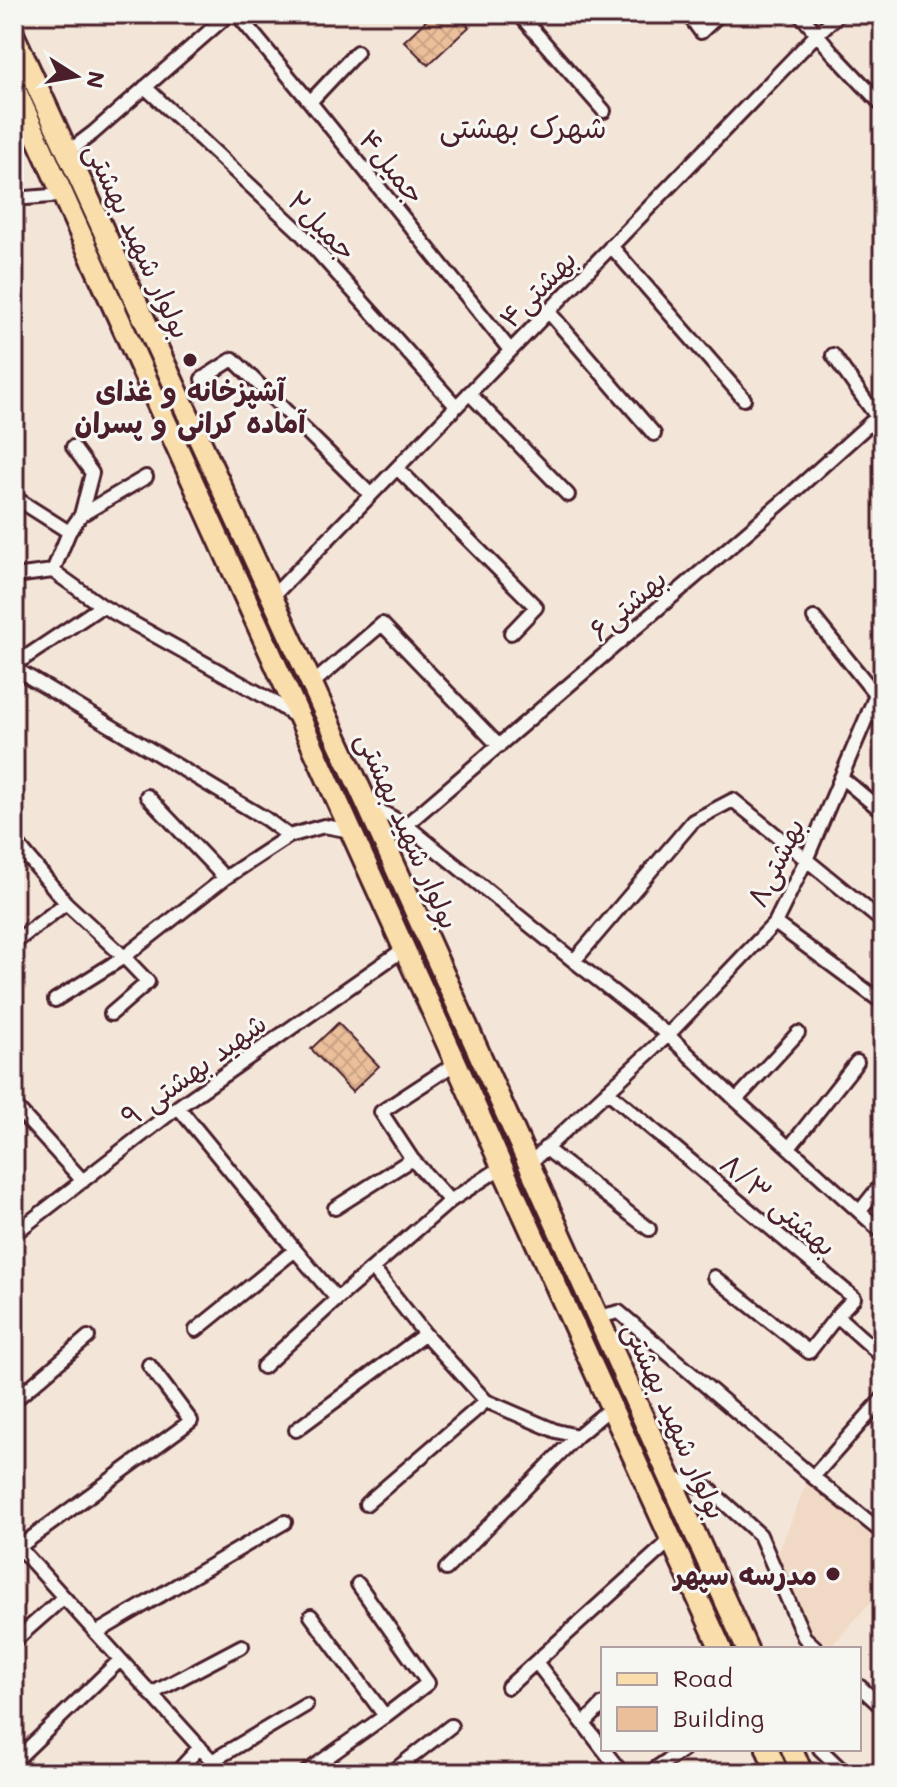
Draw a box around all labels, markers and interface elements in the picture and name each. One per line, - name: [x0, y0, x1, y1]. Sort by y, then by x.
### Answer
- north arrow: [36, 36, 116, 116]
- text: N: [80, 69, 112, 91]
- district label: شهرک بهشتی: [439, 106, 607, 147]
- street label: جمیل۴: [352, 121, 434, 211]
- street label: بولوار شهید بهشتی: [76, 136, 200, 345]
- street label: جمیل۲: [281, 182, 365, 268]
- street label: بهشتی۴: [491, 241, 584, 336]
- marker: آشپزخانه و غذای آماده کرانی و پسران: [181, 351, 199, 369]
- place label: آشپزخانه و غذای آماده کرانی و پسران: [75, 372, 307, 442]
- street label: بهشتی۶: [580, 560, 674, 649]
- street label: بولوار شهید بهشتی: [348, 726, 469, 935]
- street label: بهشتی۸: [738, 811, 813, 913]
- street label: شهید بهشتی ۹: [113, 1004, 273, 1135]
- street label: بهشتی ۸/۳: [713, 1145, 845, 1264]
- street label: بولوار شهید بهشتی: [615, 1316, 736, 1525]
- place label: مدرسه سپهر: [671, 1556, 817, 1593]
- marker: مدرسه سپهر: [824, 1565, 842, 1583]
- legend: [601, 1647, 861, 1751]
- text: Road: [673, 1662, 733, 1693]
- text: Building: [673, 1702, 764, 1733]

